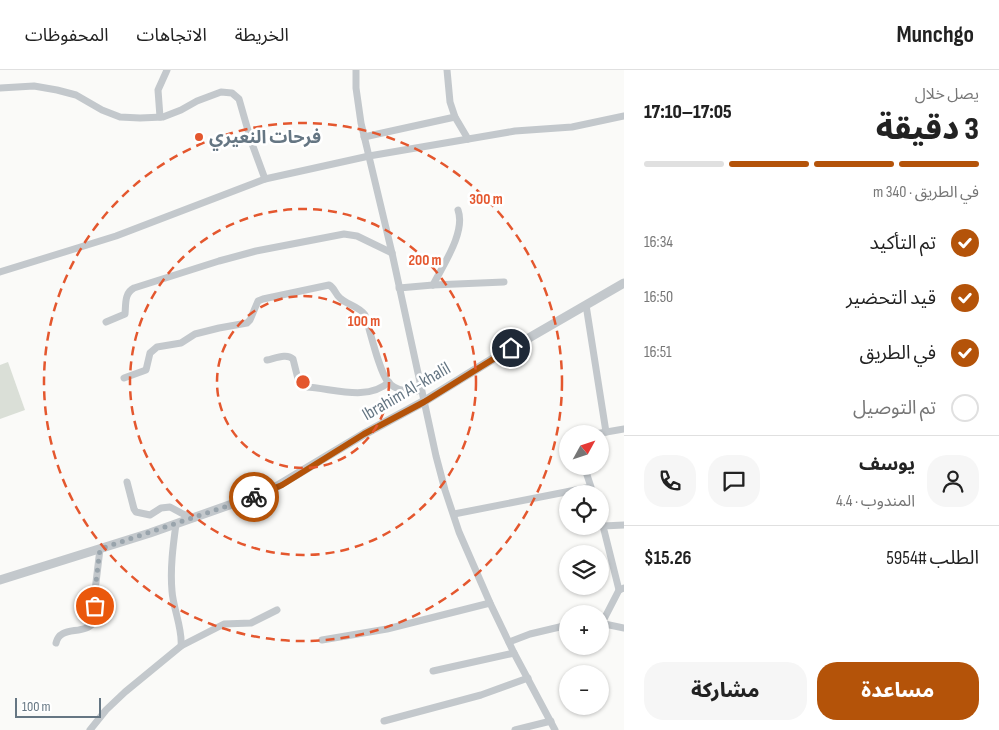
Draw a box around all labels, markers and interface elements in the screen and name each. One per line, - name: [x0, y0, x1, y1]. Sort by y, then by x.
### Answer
- text: Munchgo: [896, 20, 974, 49]
- text: المحفوظات: [25, 25, 109, 46]
- text: الاتجاهات: [137, 25, 207, 46]
- text: الخريطة: [235, 25, 289, 46]
- text: يصل خلال: [915, 85, 979, 104]
- text: 17:05–17:10: [644, 101, 732, 124]
- text: 3 دقيقة: [876, 110, 979, 149]
- place label: فرحات النعيري: [209, 127, 321, 151]
- marker: فرحات النعيري: [193, 131, 205, 143]
- text: في الطريق · 340 m: [873, 183, 979, 202]
- text: 300 m: [469, 190, 503, 209]
- icon: check: [951, 229, 979, 257]
- text: تم التأكيد: [870, 232, 936, 255]
- text: 16:34: [644, 233, 673, 252]
- text: 200 m: [408, 251, 442, 270]
- icon: check: [951, 284, 979, 312]
- text: قيد التحضير: [846, 287, 936, 310]
- text: 16:50: [644, 288, 673, 307]
- text: 100 m: [348, 312, 380, 331]
- pin: [490, 327, 532, 369]
- icon: home: [497, 334, 525, 362]
- icon: check: [951, 339, 979, 367]
- text: في الطريق: [860, 342, 936, 365]
- text: 16:51: [644, 343, 672, 362]
- street label: Ibrahim Al-khalil: [358, 358, 454, 425]
- centre of rings: [294, 373, 312, 391]
- text: تم التوصيل: [853, 397, 936, 420]
- north arrow: [559, 425, 609, 475]
- map controls: [559, 425, 609, 715]
- text: يوسف: [859, 453, 915, 476]
- button: phone: [644, 455, 696, 507]
- button: chat: [708, 455, 760, 507]
- button: person: [927, 455, 979, 507]
- courier: [229, 472, 279, 522]
- icon: bike: [240, 483, 268, 511]
- button: locate: [559, 485, 609, 535]
- text: المندوب · 4.4: [836, 492, 915, 511]
- button: layers: [559, 545, 609, 595]
- text: $15.26: [644, 547, 692, 570]
- text: الطلب #5954: [886, 547, 979, 570]
- pin: [74, 585, 116, 627]
- icon: bag: [81, 592, 109, 620]
- button: +: [559, 605, 609, 655]
- button: مشاركة: [644, 662, 807, 720]
- button: مساعدة: [817, 662, 979, 720]
- button: −: [559, 665, 609, 715]
- scale bar: [15, 695, 101, 718]
- text: 100 m: [22, 698, 51, 715]

